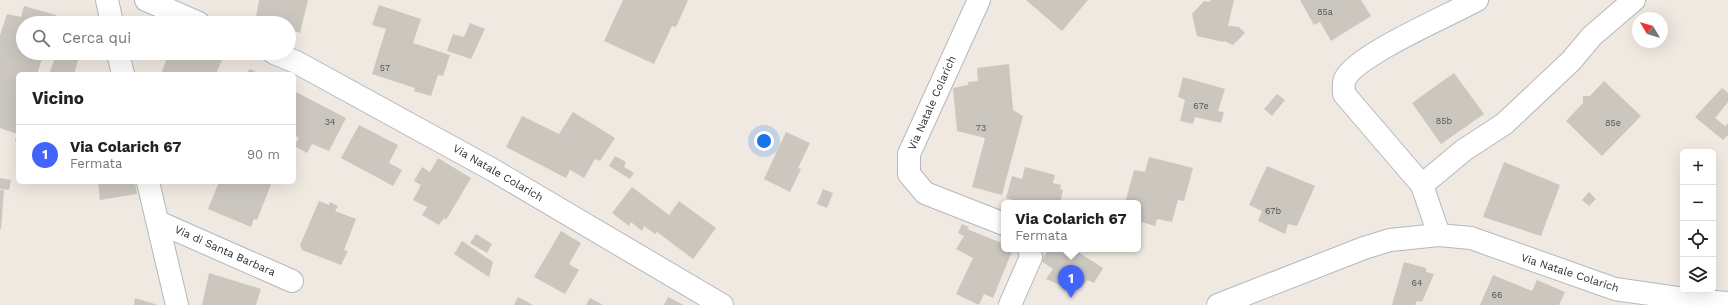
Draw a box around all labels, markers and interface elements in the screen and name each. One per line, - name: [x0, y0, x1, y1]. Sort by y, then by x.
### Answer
- house number: 85a: [1317, 7, 1333, 17]
- north arrow: [1632, 12, 1668, 48]
- search box: [16, 16, 296, 60]
- icon: search: [30, 27, 52, 49]
- text: Cerca qui: [62, 29, 131, 47]
- street label: Via Natale Colarich: [905, 54, 959, 152]
- house number: 57: [380, 63, 390, 73]
- text: Vicino: [32, 88, 84, 108]
- house number: 67e: [1193, 101, 1209, 111]
- house number: 85b: [1436, 116, 1453, 126]
- house number: 34: [325, 117, 336, 127]
- house number: 85e: [1605, 118, 1621, 128]
- house number: 73: [976, 123, 986, 133]
- your location: [754, 131, 774, 151]
- text: Via Colarich 67: [70, 138, 181, 156]
- street label: Via Natale Colarich: [450, 142, 546, 204]
- text: 1: [42, 147, 48, 162]
- text: 90 m: [247, 147, 280, 162]
- map controls: [1680, 149, 1716, 293]
- button: +: [1680, 149, 1716, 185]
- text: Fermata: [70, 156, 122, 171]
- button: −: [1680, 185, 1716, 221]
- popup: [1001, 200, 1141, 252]
- house number: 67b: [1265, 206, 1281, 216]
- text: Via Colarich 67: [1015, 210, 1127, 228]
- button: locate: [1680, 221, 1716, 257]
- street label: Via di Santa Barbara: [172, 223, 278, 279]
- text: Fermata: [1015, 228, 1068, 243]
- street label: Via Natale Colarich: [1519, 251, 1621, 295]
- button: layers: [1680, 257, 1716, 293]
- pin: 1: [1058, 265, 1084, 298]
- house number: 64: [1412, 278, 1423, 288]
- house number: 66: [1492, 290, 1502, 300]

